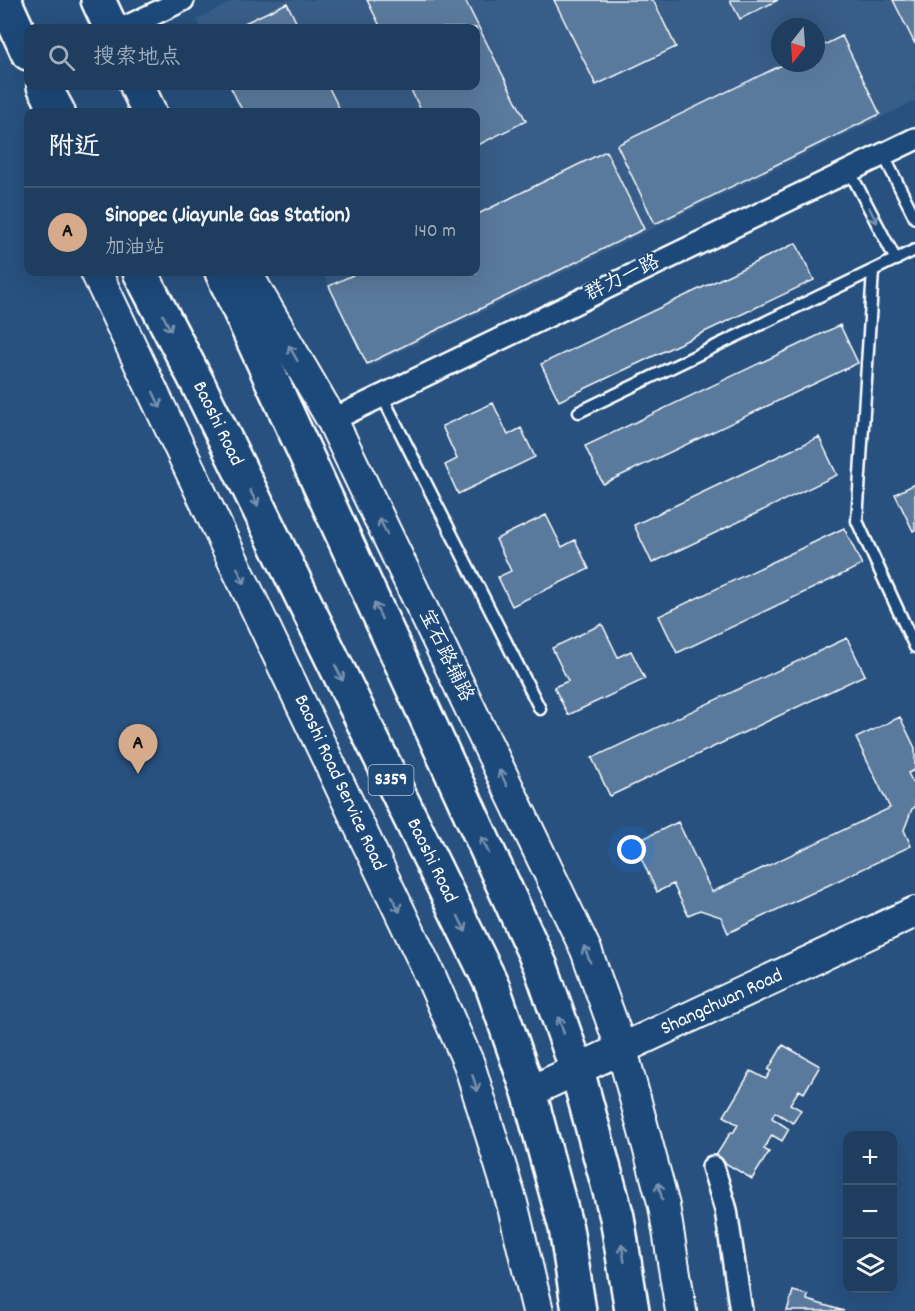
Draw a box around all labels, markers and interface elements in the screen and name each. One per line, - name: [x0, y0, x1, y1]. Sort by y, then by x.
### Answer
- north arrow: [771, 18, 825, 72]
- search box: [24, 24, 480, 90]
- icon: search: [45, 41, 78, 74]
- text: 搜索地点: [93, 43, 181, 74]
- text: 附近: [48, 130, 100, 167]
- text: Sinopec (Jiayunle Gas Station): [105, 201, 350, 232]
- one-way arrow: [867, 206, 879, 223]
- text: A: [62, 218, 73, 246]
- text: 140 m: [414, 218, 456, 246]
- text: 加油站: [105, 235, 165, 263]
- street label: 群力一路: [581, 248, 666, 309]
- one-way arrow: [162, 314, 173, 332]
- one-way arrow: [287, 345, 299, 362]
- street label: Baoshi Road: [184, 377, 250, 471]
- one-way arrow: [151, 391, 163, 409]
- one-way arrow: [248, 489, 260, 507]
- one-way arrow: [376, 518, 388, 536]
- one-way arrow: [235, 567, 247, 585]
- one-way arrow: [371, 602, 383, 620]
- street label: 宝石路辅路: [410, 605, 480, 708]
- one-way arrow: [334, 664, 346, 682]
- street label: Baoshi Road Service Road: [286, 690, 392, 876]
- pin: A: [118, 724, 158, 774]
- road number: S359: [368, 765, 414, 795]
- one-way arrow: [497, 769, 509, 787]
- street label: Baoshi Road: [398, 814, 464, 908]
- your location: [617, 835, 646, 864]
- one-way arrow: [479, 837, 491, 855]
- one-way arrow: [391, 895, 403, 913]
- one-way arrow: [456, 915, 468, 933]
- one-way arrow: [581, 945, 592, 963]
- street label: Shangchuan Road: [656, 962, 788, 1044]
- one-way arrow: [555, 1016, 566, 1035]
- one-way arrow: [470, 1073, 481, 1092]
- map controls: [843, 1131, 897, 1293]
- button: +: [843, 1131, 897, 1185]
- one-way arrow: [654, 1182, 666, 1201]
- button: −: [843, 1185, 897, 1239]
- button: layers: [843, 1239, 897, 1293]
- one-way arrow: [617, 1244, 628, 1264]

